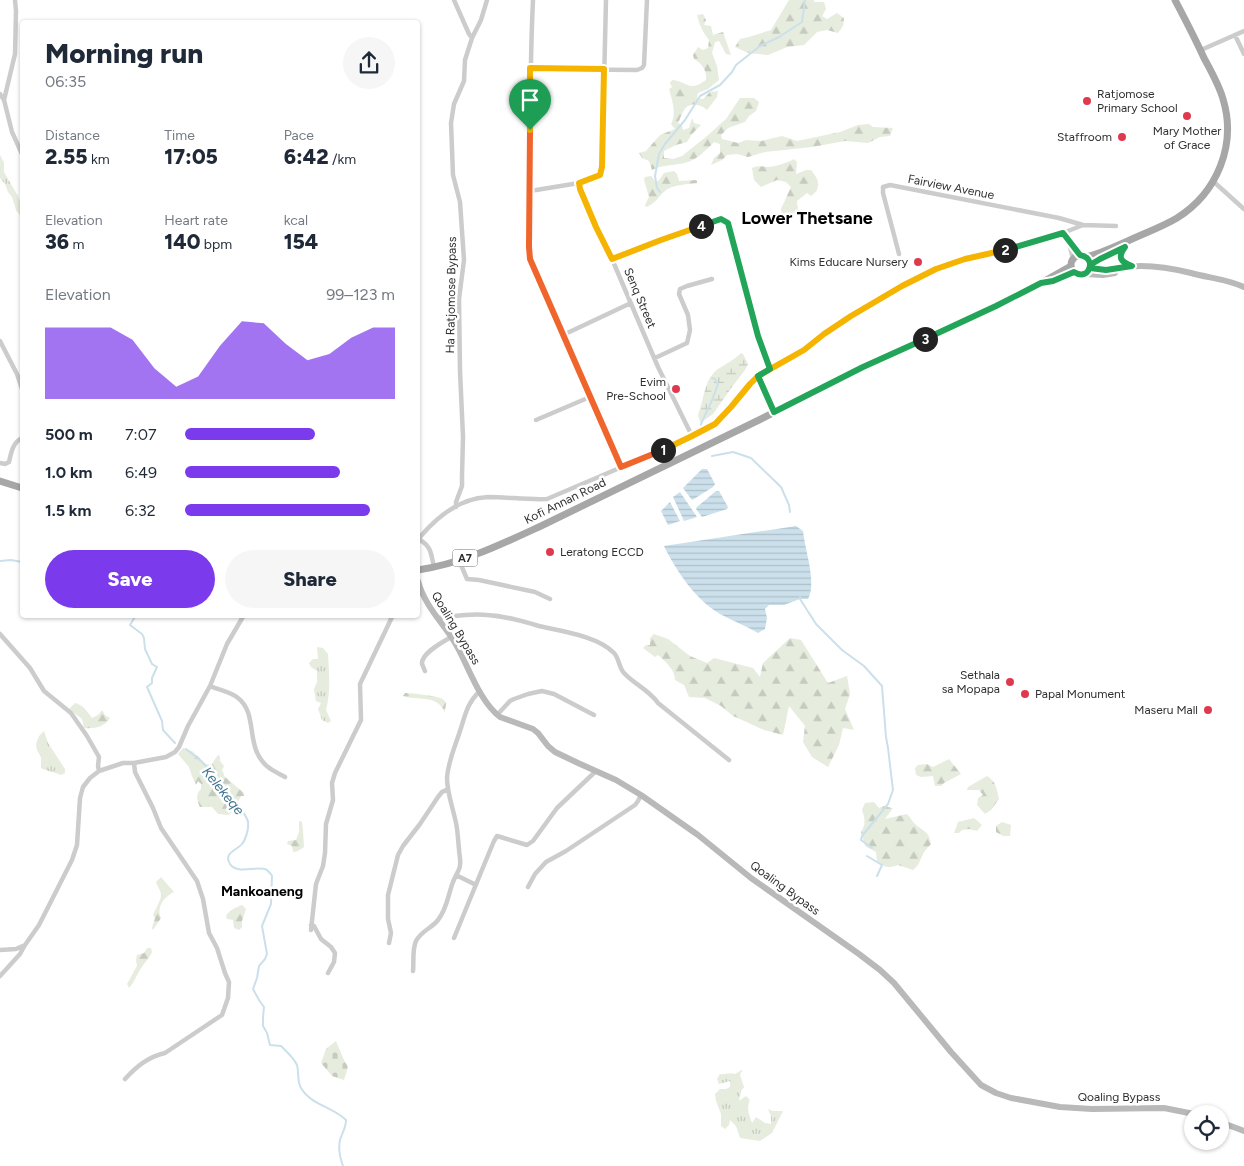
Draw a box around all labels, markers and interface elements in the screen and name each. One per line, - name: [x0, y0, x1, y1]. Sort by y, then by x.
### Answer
- text: Morning run: [45, 36, 203, 70]
- button: share: [343, 37, 395, 89]
- text: 06:35: [45, 72, 86, 91]
- pin: [509, 79, 551, 130]
- icon: arrive: [516, 86, 544, 114]
- place label: Ratjomose Primary School: [1097, 87, 1178, 115]
- marker: Ratjomose Primary School: [1081, 95, 1093, 107]
- marker: Mary Mother of Grace: [1181, 110, 1193, 122]
- place label: Mary Mother of Grace: [1153, 124, 1221, 152]
- text: Distance: [45, 127, 100, 144]
- text: Time: [164, 127, 195, 144]
- text: Pace: [284, 127, 314, 144]
- place label: Staffroom: [1057, 130, 1112, 144]
- marker: Staffroom: [1116, 131, 1128, 143]
- text: 2.55: [45, 144, 87, 169]
- text: 17:05: [164, 144, 218, 169]
- text: 6:42: [284, 144, 329, 169]
- text: km: [87, 151, 110, 168]
- text: /km: [329, 151, 356, 168]
- street label: Fairview Avenue: [907, 172, 996, 202]
- district label: Lower Thetsane: [741, 207, 873, 229]
- text: Elevation: [45, 212, 103, 229]
- text: Heart rate: [164, 212, 228, 229]
- text: kcal: [284, 212, 308, 229]
- pin: 4: [688, 214, 714, 238]
- text: 4: [697, 218, 706, 235]
- text: 36: [45, 229, 69, 254]
- text: 140: [164, 229, 200, 254]
- text: 154: [284, 229, 318, 254]
- text: m: [69, 236, 84, 253]
- text: bpm: [200, 236, 232, 253]
- street label: Ha Ratjomose Bypass: [443, 236, 459, 354]
- pin: 2: [992, 238, 1018, 262]
- text: 2: [1001, 242, 1010, 259]
- place label: Kims Educare Nursery: [790, 255, 909, 269]
- marker: Kims Educare Nursery: [912, 256, 924, 268]
- street label: Senq Street: [621, 266, 659, 331]
- text: Elevation: [45, 285, 111, 304]
- text: 99–123 m: [326, 285, 395, 304]
- pin: 3: [912, 326, 938, 352]
- text: 3: [922, 331, 929, 348]
- place label: Evim Pre-School: [606, 375, 666, 403]
- marker: Evim Pre-School: [670, 383, 682, 395]
- text: 500 m: [45, 425, 93, 444]
- text: 7:07: [125, 425, 157, 444]
- pin: 1: [650, 438, 676, 462]
- text: 1: [661, 442, 666, 459]
- text: 1.0 km: [45, 463, 92, 482]
- text: 6:49: [125, 463, 157, 482]
- street label: Kofi Annan Road: [522, 475, 608, 527]
- text: 1.5 km: [45, 501, 91, 520]
- text: 6:32: [125, 501, 156, 520]
- place label: Leratong ECCD: [560, 545, 644, 559]
- marker: Leratong ECCD: [544, 546, 556, 558]
- button: Save: [45, 550, 215, 608]
- button: Share: [225, 550, 395, 608]
- road number: A7: [452, 550, 478, 566]
- street label: Qoaling Bypass: [429, 589, 483, 667]
- place label: Sethala sa Mopapa: [942, 668, 1000, 696]
- marker: Sethala sa Mopapa: [1004, 676, 1016, 688]
- place label: Papal Monument: [1035, 687, 1126, 701]
- marker: Papal Monument: [1019, 688, 1031, 700]
- place label: Maseru Mall: [1134, 703, 1198, 717]
- marker: Maseru Mall: [1202, 704, 1214, 716]
- water label: Kelekeqe: [198, 763, 248, 819]
- street label: Qoaling Bypass: [747, 858, 823, 918]
- district label: Mankoaneng: [221, 883, 303, 900]
- street label: Qoaling Bypass: [1078, 1090, 1161, 1104]
- map controls: [1184, 1105, 1229, 1150]
- button: locate: [1184, 1105, 1229, 1150]

